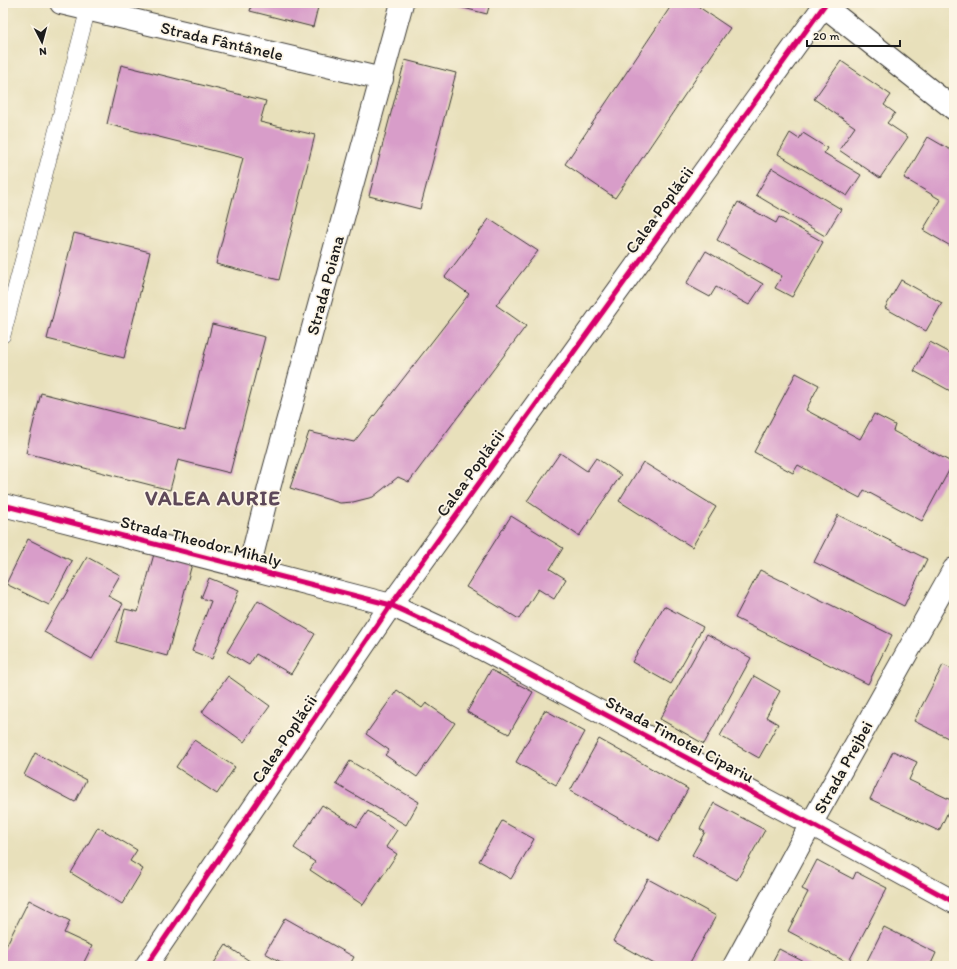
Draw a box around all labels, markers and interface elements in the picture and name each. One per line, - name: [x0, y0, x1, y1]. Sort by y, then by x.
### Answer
- street label: Strada Fântânele: [159, 17, 285, 65]
- north arrow: [22, 22, 62, 62]
- scale bar: [807, 22, 900, 48]
- text: 20 m: [813, 29, 840, 43]
- text: N: [39, 45, 47, 58]
- street label: Calea Poplăcii: [621, 163, 697, 257]
- street label: Strada Poiana: [302, 233, 348, 337]
- street label: Calea Poplăcii: [432, 426, 508, 520]
- district label: VALEA AURIE: [145, 485, 281, 510]
- street label: Strada Theodor Mihaly: [118, 511, 284, 571]
- street label: Calea Poplăcii: [247, 691, 321, 787]
- street label: Strada Timotei Cipariu: [602, 691, 758, 787]
- street label: Strada Prejbei: [809, 717, 877, 817]

